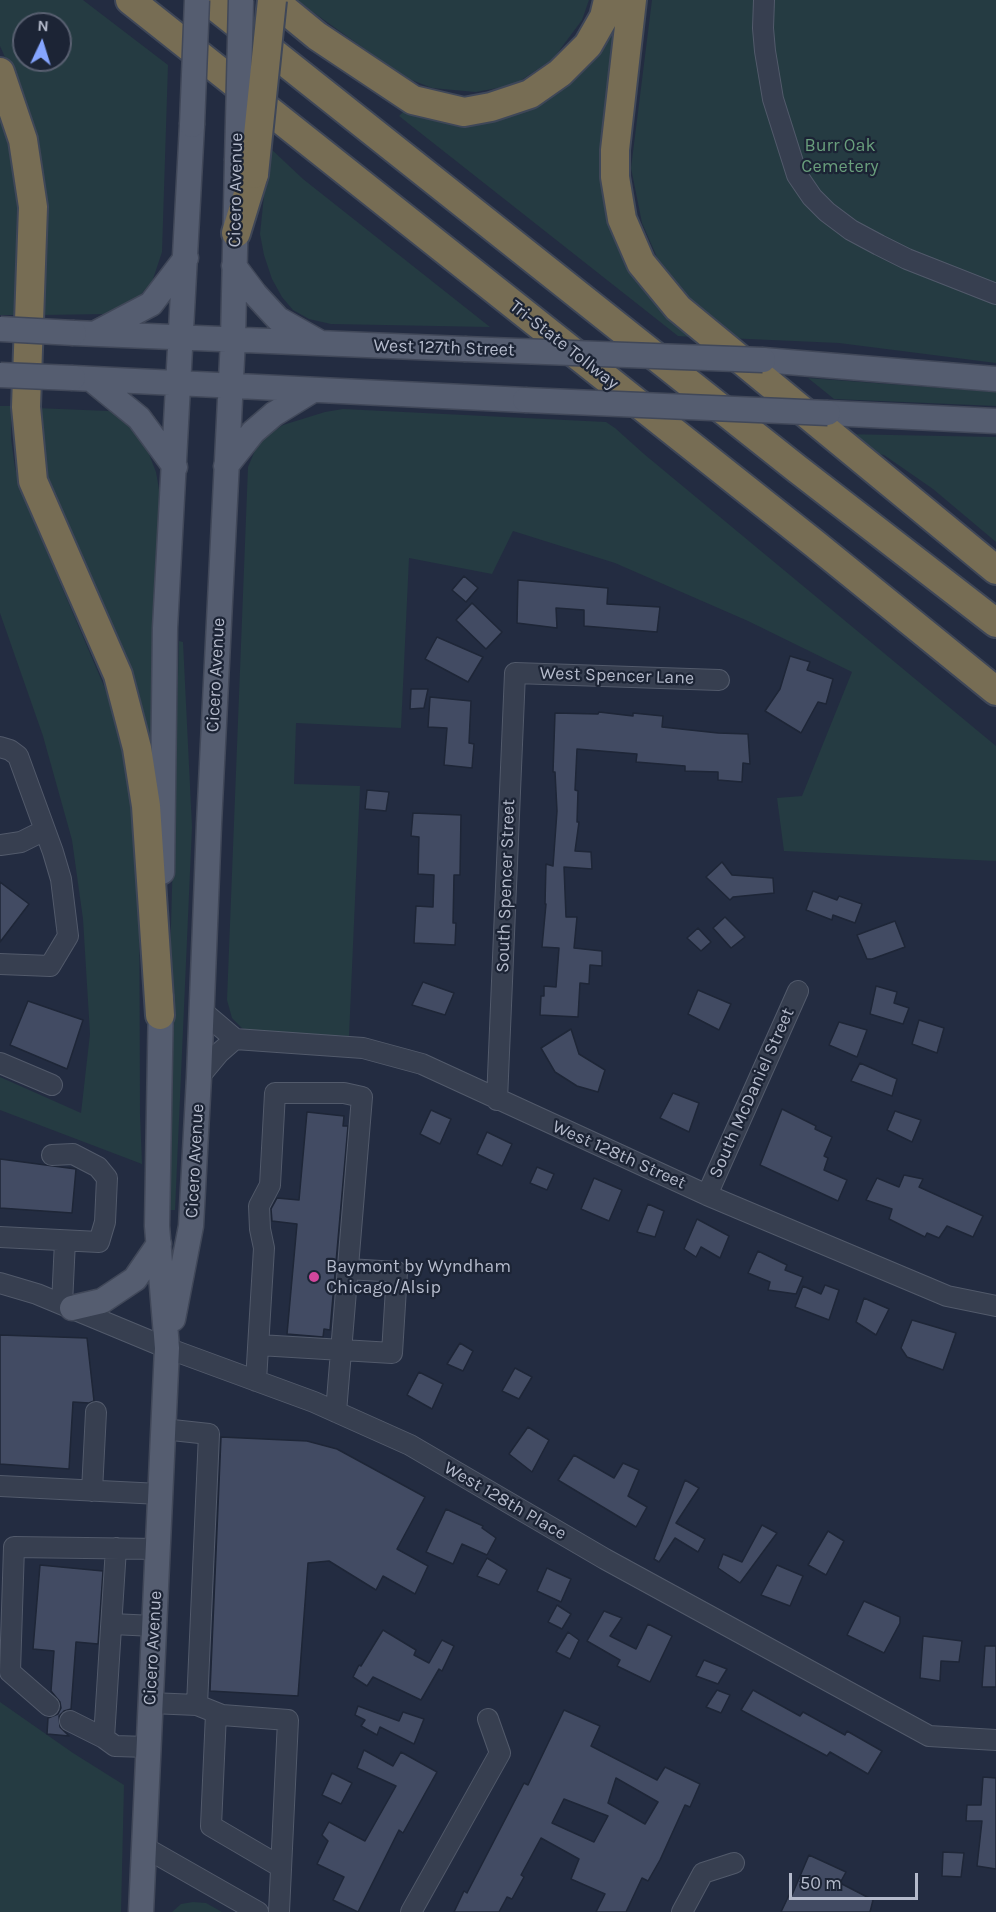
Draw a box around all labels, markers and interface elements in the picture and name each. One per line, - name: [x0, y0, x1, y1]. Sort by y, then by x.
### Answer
- north arrow: [12, 12, 72, 72]
- text: N: [37, 16, 50, 35]
- street label: Cicero Avenue: [224, 132, 248, 248]
- park label: Burr Oak Cemetery: [801, 135, 879, 178]
- street label: Tri-State Tollway: [505, 296, 623, 394]
- street label: West 127th Street: [373, 335, 515, 361]
- street label: Cicero Avenue: [202, 617, 230, 733]
- street label: West Spencer Lane: [539, 663, 695, 689]
- street label: South Spencer Street: [492, 799, 520, 973]
- street label: South McDaniel Street: [705, 1005, 799, 1181]
- street label: Cicero Avenue: [181, 1103, 209, 1219]
- street label: West 128th Street: [549, 1116, 689, 1194]
- place label: Baymont by Wyndham Chicago/Alsip: [326, 1256, 511, 1298]
- marker: Baymont by Wyndham Chicago/Alsip: [307, 1270, 321, 1284]
- street label: West 128th Place: [440, 1457, 570, 1545]
- street label: Cicero Avenue: [139, 1590, 167, 1706]
- scale bar: [792, 1861, 921, 1899]
- text: 50 m: [800, 1872, 842, 1894]

